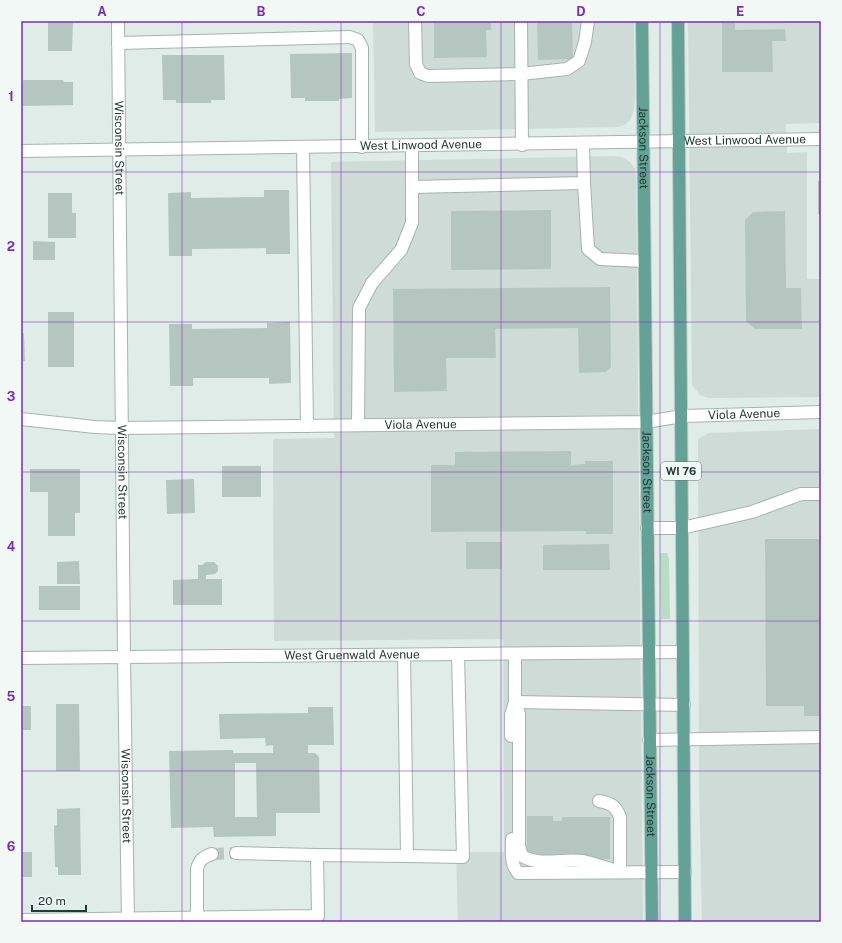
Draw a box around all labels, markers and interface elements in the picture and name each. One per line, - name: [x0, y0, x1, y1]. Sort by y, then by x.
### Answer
- text: A: [97, 4, 107, 19]
- text: B: [257, 4, 266, 19]
- text: C: [416, 4, 426, 19]
- text: D: [576, 4, 586, 19]
- text: E: [736, 4, 744, 19]
- text: 1: [8, 89, 14, 104]
- street label: Wisconsin Street: [112, 101, 127, 196]
- street label: Jackson Street: [636, 107, 651, 190]
- street label: West Linwood Avenue: [684, 132, 806, 148]
- street label: West Linwood Avenue: [360, 137, 482, 153]
- text: 2: [7, 239, 15, 254]
- text: 3: [7, 389, 16, 404]
- street label: Viola Avenue: [708, 406, 780, 422]
- street label: Viola Avenue: [384, 417, 457, 432]
- street label: Wisconsin Street: [115, 425, 130, 520]
- street label: Jackson Street: [640, 431, 654, 513]
- road number: WI 76: [661, 462, 701, 480]
- text: 4: [7, 539, 16, 554]
- street label: West Gruenwald Avenue: [284, 647, 420, 663]
- text: 5: [7, 689, 16, 704]
- street label: Wisconsin Street: [118, 748, 134, 844]
- street label: Jackson Street: [643, 755, 658, 837]
- text: 6: [7, 839, 16, 854]
- scale bar: [32, 887, 86, 913]
- text: 20 m: [38, 894, 66, 908]

